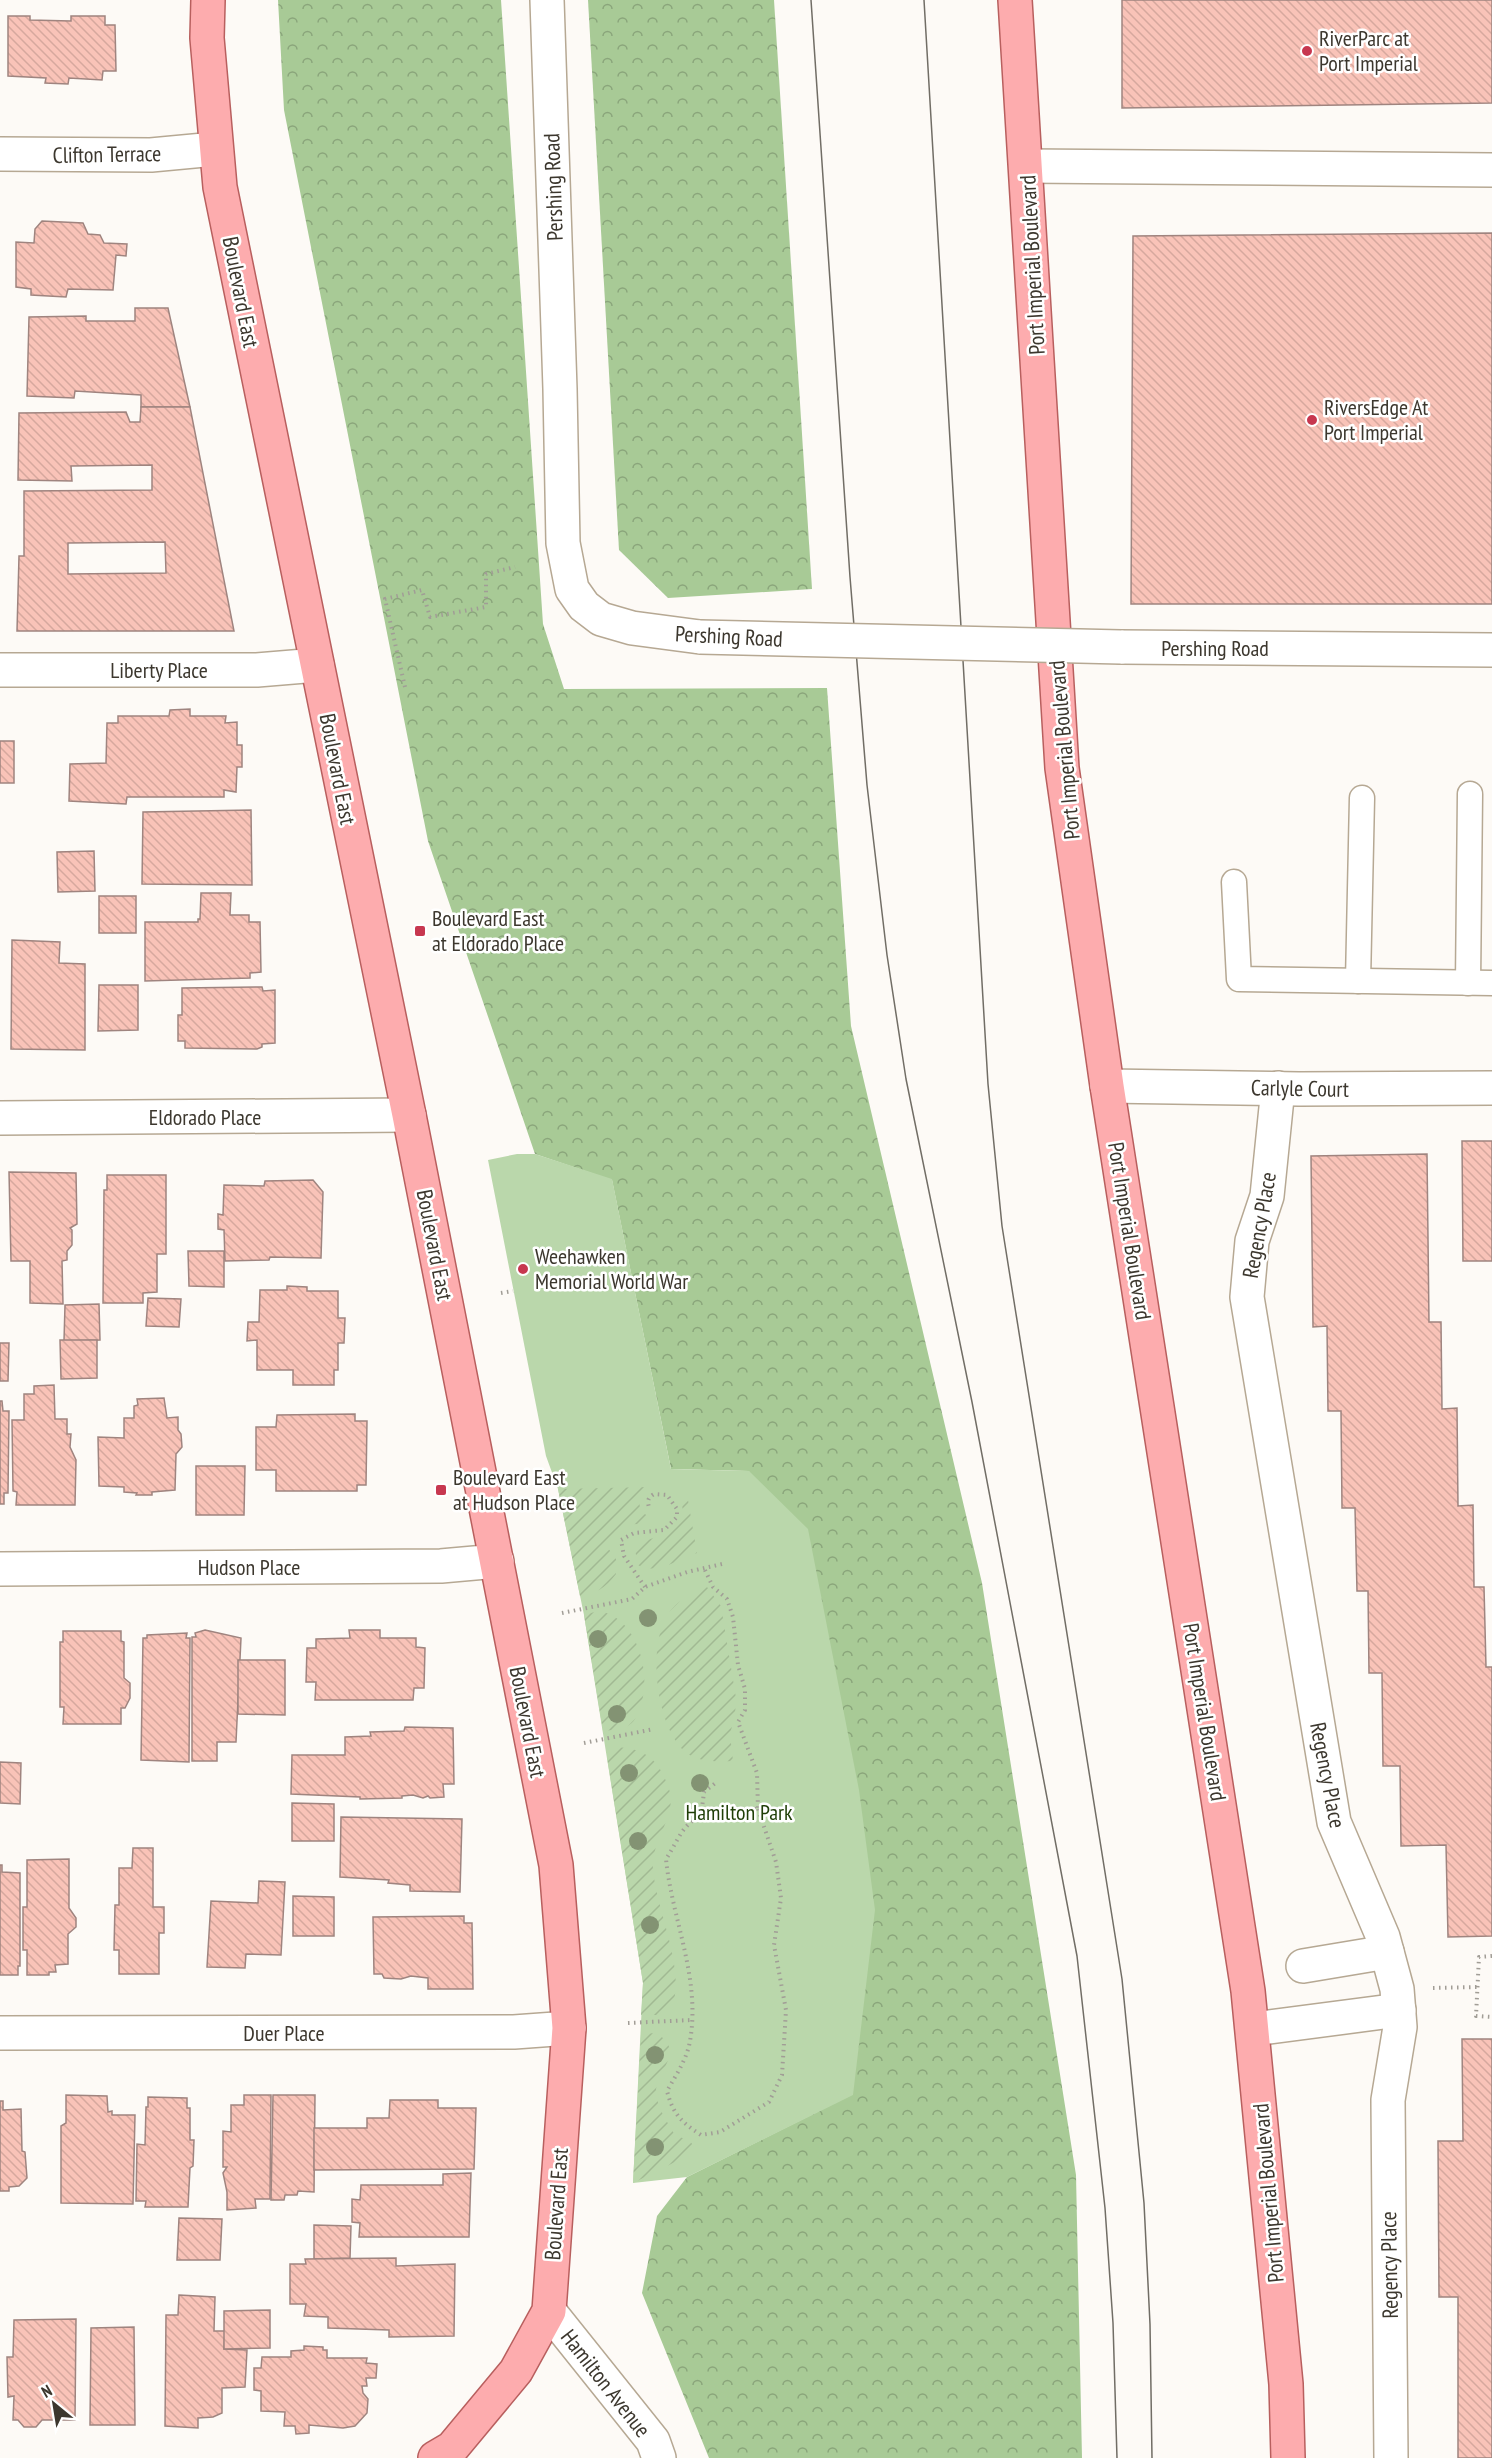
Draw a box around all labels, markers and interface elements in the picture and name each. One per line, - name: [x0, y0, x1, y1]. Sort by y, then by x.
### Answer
- place label: RiverParc at Port Imperial: [1319, 24, 1419, 77]
- marker: RiverParc at Port Imperial: [1300, 44, 1314, 58]
- street label: Pershing Road: [537, 133, 569, 241]
- street label: Clifton Terrace: [52, 139, 162, 169]
- street label: Port Imperial Boulevard: [1013, 175, 1051, 355]
- street label: Boulevard East: [217, 234, 265, 350]
- place label: RiversEdge At Port Imperial: [1324, 393, 1428, 446]
- marker: RiversEdge At Port Imperial: [1305, 413, 1319, 427]
- street label: Pershing Road: [675, 619, 783, 653]
- street label: Pershing Road: [1161, 634, 1269, 662]
- street label: Liberty Place: [110, 656, 208, 684]
- street label: Port Imperial Boulevard: [1042, 659, 1086, 841]
- street label: Boulevard East: [314, 711, 362, 827]
- place label: Boulevard East at Eldorado Place: [432, 904, 564, 957]
- marker: Boulevard East at Eldorado Place: [413, 924, 427, 938]
- street label: Carlyle Court: [1251, 1073, 1349, 1103]
- street label: Eldorado Place: [149, 1103, 261, 1131]
- street label: Port Imperial Boulevard: [1102, 1140, 1158, 1322]
- street label: Regency Place: [1236, 1170, 1282, 1280]
- street label: Boulevard East: [411, 1187, 459, 1303]
- place label: Weehawken Memorial World War: [535, 1242, 688, 1295]
- marker: Weehawken Memorial World War: [516, 1262, 530, 1276]
- place label: Boulevard East at Hudson Place: [453, 1463, 575, 1516]
- marker: Boulevard East at Hudson Place: [434, 1483, 448, 1497]
- street label: Hudson Place: [198, 1553, 300, 1581]
- street label: Port Imperial Boulevard: [1177, 1621, 1233, 1803]
- street label: Boulevard East: [504, 1664, 552, 1780]
- street label: Regency Place: [1304, 1720, 1352, 1830]
- park label: Hamilton Park: [685, 1798, 793, 1826]
- street label: Duer Place: [243, 2019, 325, 2047]
- street label: Port Imperial Boulevard: [1246, 2102, 1290, 2284]
- street label: Boulevard East: [538, 2147, 574, 2261]
- street label: Regency Place: [1374, 2211, 1404, 2319]
- street label: Hamilton Avenue: [555, 2323, 657, 2443]
- north arrow: [24, 2374, 84, 2434]
- text: N: [38, 2380, 55, 2402]

